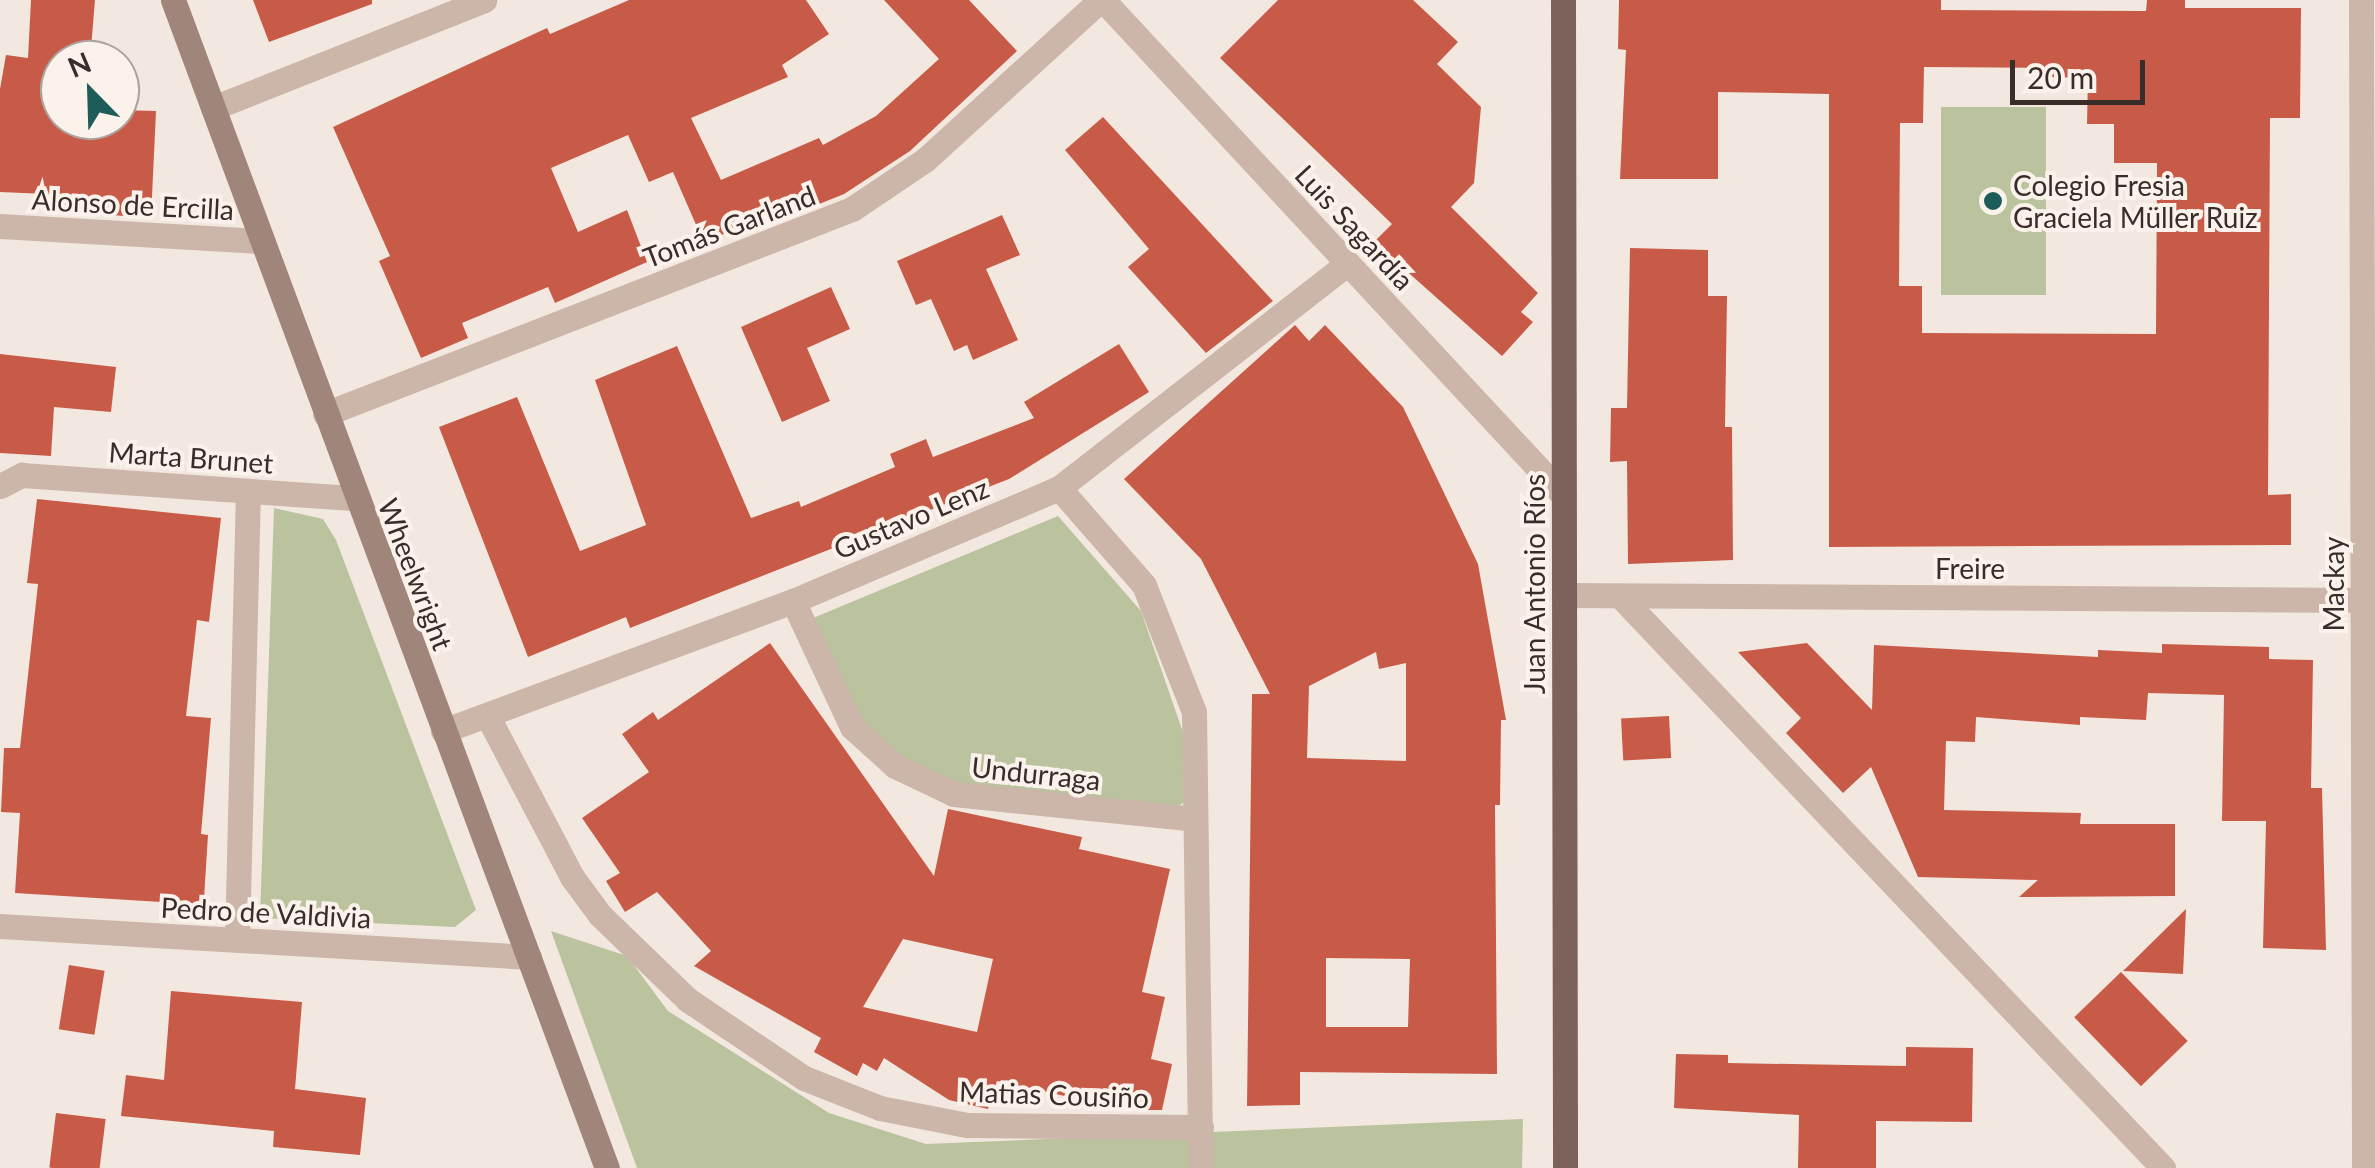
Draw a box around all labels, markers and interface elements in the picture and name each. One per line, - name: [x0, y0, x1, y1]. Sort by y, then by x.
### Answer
- north arrow: [40, 40, 140, 140]
- scale bar: [2015, 40, 2150, 102]
- text: N: [62, 44, 96, 84]
- text: 20 m: [2027, 59, 2094, 95]
- street label: Luis Sagardía: [1289, 158, 1421, 296]
- place label: Colegio Fresia Graciela Müller Ruiz: [2013, 168, 2258, 234]
- street label: Tomás Garland: [638, 178, 820, 274]
- street label: Alonso de Ercilla: [31, 182, 235, 226]
- marker: Colegio Fresia Graciela Müller Ruiz: [1982, 190, 2004, 212]
- street label: Marta Brunet: [108, 434, 274, 480]
- street label: Gustavo Lenz: [828, 470, 994, 566]
- street label: Juan Antonio Ríos: [1517, 473, 1551, 695]
- street label: Wheelwright: [372, 493, 460, 655]
- street label: Mackay: [2316, 536, 2350, 632]
- street label: Freire: [1935, 551, 2005, 585]
- street label: Undurraga: [970, 750, 1102, 796]
- street label: Pedro de Valdivia: [159, 890, 373, 934]
- street label: Matias Cousiño: [958, 1074, 1150, 1114]

